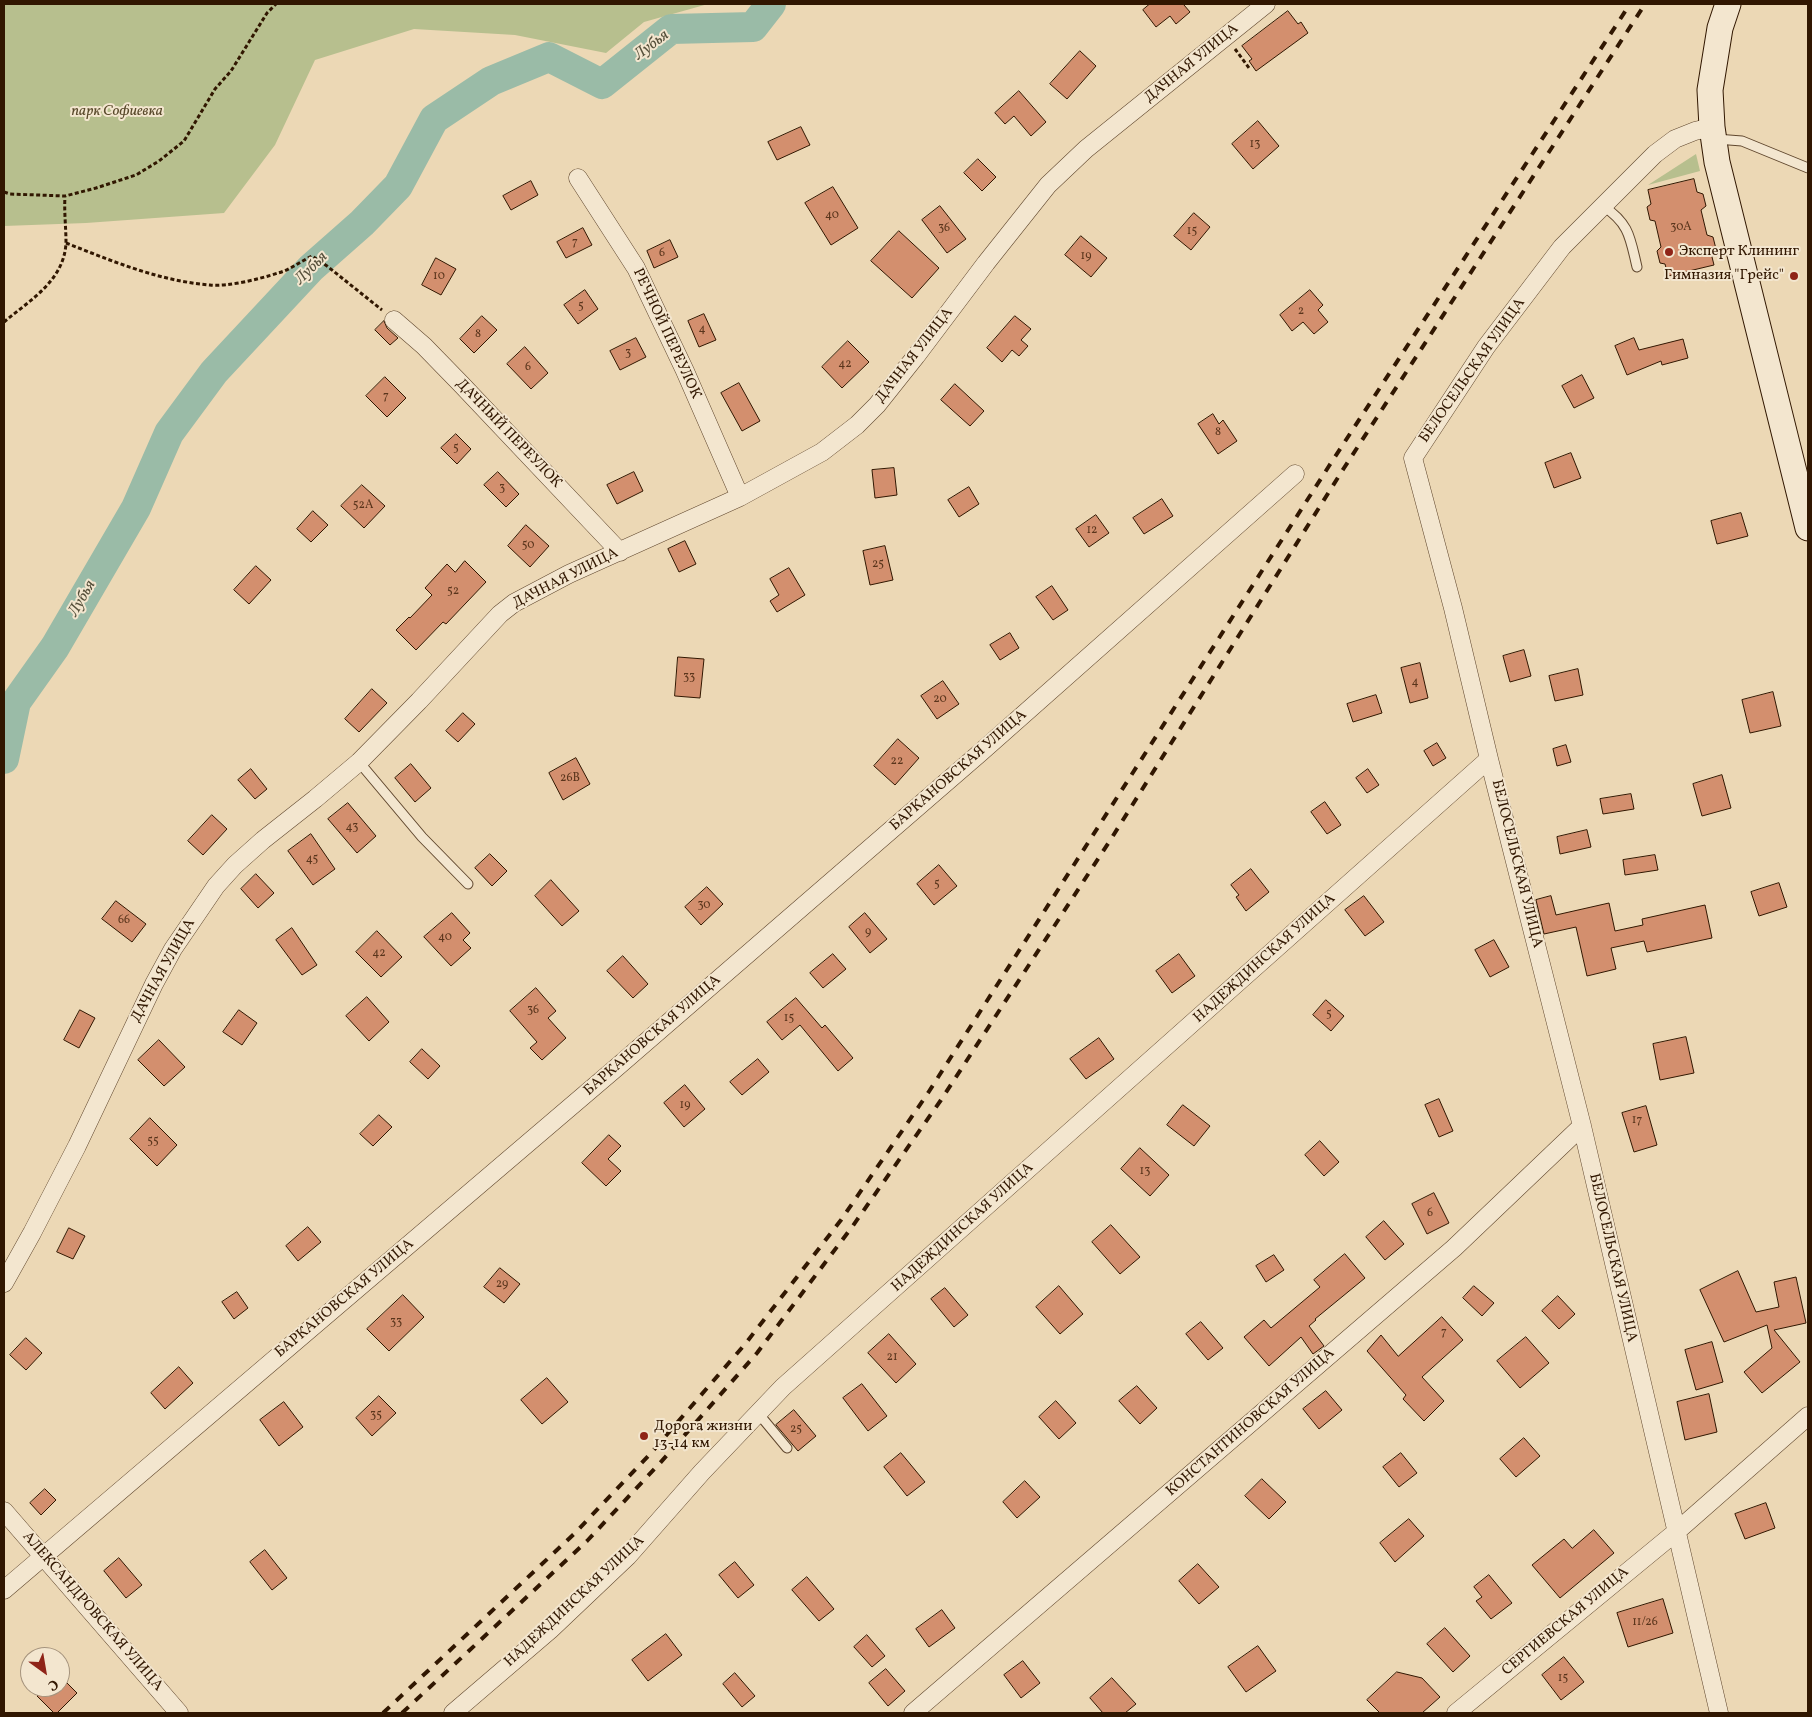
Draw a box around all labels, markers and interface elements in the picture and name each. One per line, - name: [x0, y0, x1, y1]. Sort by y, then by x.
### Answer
- street label: ДАЧНАЯ УЛИЦА: [1141, 21, 1243, 107]
- water label: Лубья: [631, 27, 673, 65]
- park label: парк Софиевка: [71, 103, 163, 121]
- house number: 13: [1250, 138, 1260, 152]
- house number: 40: [825, 209, 839, 223]
- house number: 30А: [1670, 221, 1692, 235]
- house number: 36: [938, 222, 950, 236]
- house number: 15: [1187, 225, 1197, 239]
- house number: 7: [572, 236, 578, 250]
- place label: Эксперт Клининг: [1679, 243, 1799, 261]
- marker: Эксперт Клининг: [1663, 246, 1675, 258]
- house number: 6: [659, 247, 665, 261]
- water label: Лубья: [291, 248, 333, 290]
- house number: 19: [1081, 250, 1091, 264]
- street label: РЕЧНОЙ ПЕРЕУЛОК: [628, 266, 704, 402]
- place label: Гимназия "Грейс": [1664, 267, 1784, 285]
- house number: 10: [433, 270, 445, 284]
- marker: Гимназия "Грейс": [1788, 270, 1800, 282]
- street label: БЕЛОСЕЛЬСКАЯ УЛИЦА: [1416, 295, 1530, 447]
- house number: 5: [578, 300, 584, 314]
- street label: ДАЧНАЯ УЛИЦА: [872, 305, 958, 407]
- house number: 2: [1298, 305, 1304, 319]
- house number: 4: [698, 323, 706, 337]
- house number: 8: [475, 328, 481, 342]
- house number: 3: [625, 347, 631, 361]
- house number: 42: [838, 358, 852, 372]
- house number: 6: [525, 361, 531, 375]
- street label: ДАЧНЫЙ ПЕРЕУЛОК: [451, 376, 565, 492]
- house number: 7: [383, 390, 389, 404]
- house number: 8: [1215, 426, 1221, 440]
- house number: 5: [453, 442, 459, 456]
- house number: 3: [499, 482, 505, 496]
- house number: 52А: [353, 499, 373, 513]
- house number: 12: [1086, 524, 1098, 538]
- house number: 50: [522, 539, 534, 553]
- street label: ДАЧНАЯ УЛИЦА: [510, 545, 622, 613]
- house number: 25: [872, 558, 884, 572]
- water label: Лубья: [65, 577, 101, 621]
- house number: 52: [447, 585, 459, 599]
- house number: 33: [683, 671, 695, 685]
- house number: 4: [1411, 676, 1419, 690]
- house number: 20: [933, 693, 947, 707]
- street label: БАРКАНОВСКАЯ УЛИЦА: [887, 707, 1031, 835]
- house number: 22: [891, 755, 903, 769]
- house number: 26В: [560, 772, 580, 786]
- street label: БЕЛОСЕЛЬСКАЯ УЛИЦА: [1486, 778, 1546, 950]
- house number: 43: [346, 821, 358, 835]
- house number: 45: [306, 853, 318, 867]
- house number: 5: [934, 878, 940, 892]
- street label: НАДЕЖДИНСКАЯ УЛИЦА: [1190, 890, 1340, 1028]
- house number: 30: [697, 899, 711, 913]
- house number: 66: [118, 914, 130, 928]
- street label: ДАЧНАЯ УЛИЦА: [128, 916, 200, 1026]
- house number: 9: [865, 926, 871, 940]
- house number: 40: [438, 931, 452, 945]
- house number: 42: [372, 947, 386, 961]
- street label: БАРКАНОВСКАЯ УЛИЦА: [581, 972, 725, 1100]
- house number: 36: [527, 1004, 539, 1018]
- house number: 5: [1326, 1008, 1332, 1022]
- house number: 15: [784, 1012, 794, 1026]
- house number: 19: [680, 1099, 690, 1113]
- house number: 17: [1632, 1114, 1642, 1128]
- house number: 55: [147, 1135, 159, 1149]
- street label: НАДЕЖДИНСКАЯ УЛИЦА: [888, 1159, 1038, 1297]
- house number: 13: [1140, 1165, 1150, 1179]
- street label: БЕЛОСЕЛЬСКАЯ УЛИЦА: [1584, 1172, 1640, 1344]
- house number: 6: [1427, 1207, 1433, 1221]
- street label: БАРКАНОВСКАЯ УЛИЦА: [272, 1236, 418, 1362]
- house number: 29: [496, 1278, 508, 1292]
- house number: 33: [390, 1316, 402, 1330]
- house number: 7: [1441, 1326, 1447, 1340]
- street label: КОНСТАНТИНОВСКАЯ УЛИЦА: [1163, 1345, 1339, 1501]
- house number: 21: [886, 1351, 898, 1365]
- house number: 35: [370, 1409, 382, 1423]
- place label: Дорога жизни 13-14 км: [654, 1418, 752, 1453]
- house number: 25: [790, 1423, 802, 1437]
- marker: Дорога жизни 13-14 км: [638, 1430, 650, 1442]
- street label: АЛЕКСАНДРОВСКАЯ УЛИЦА: [18, 1528, 166, 1696]
- street label: НАДЕЖДИНСКАЯ УЛИЦА: [501, 1532, 649, 1672]
- street label: СЕРГИЕВСКАЯ УЛИЦА: [1499, 1564, 1633, 1680]
- house number: 11/26: [1632, 1616, 1658, 1630]
- north arrow: [20, 1647, 70, 1697]
- house number: 15: [1558, 1672, 1568, 1686]

